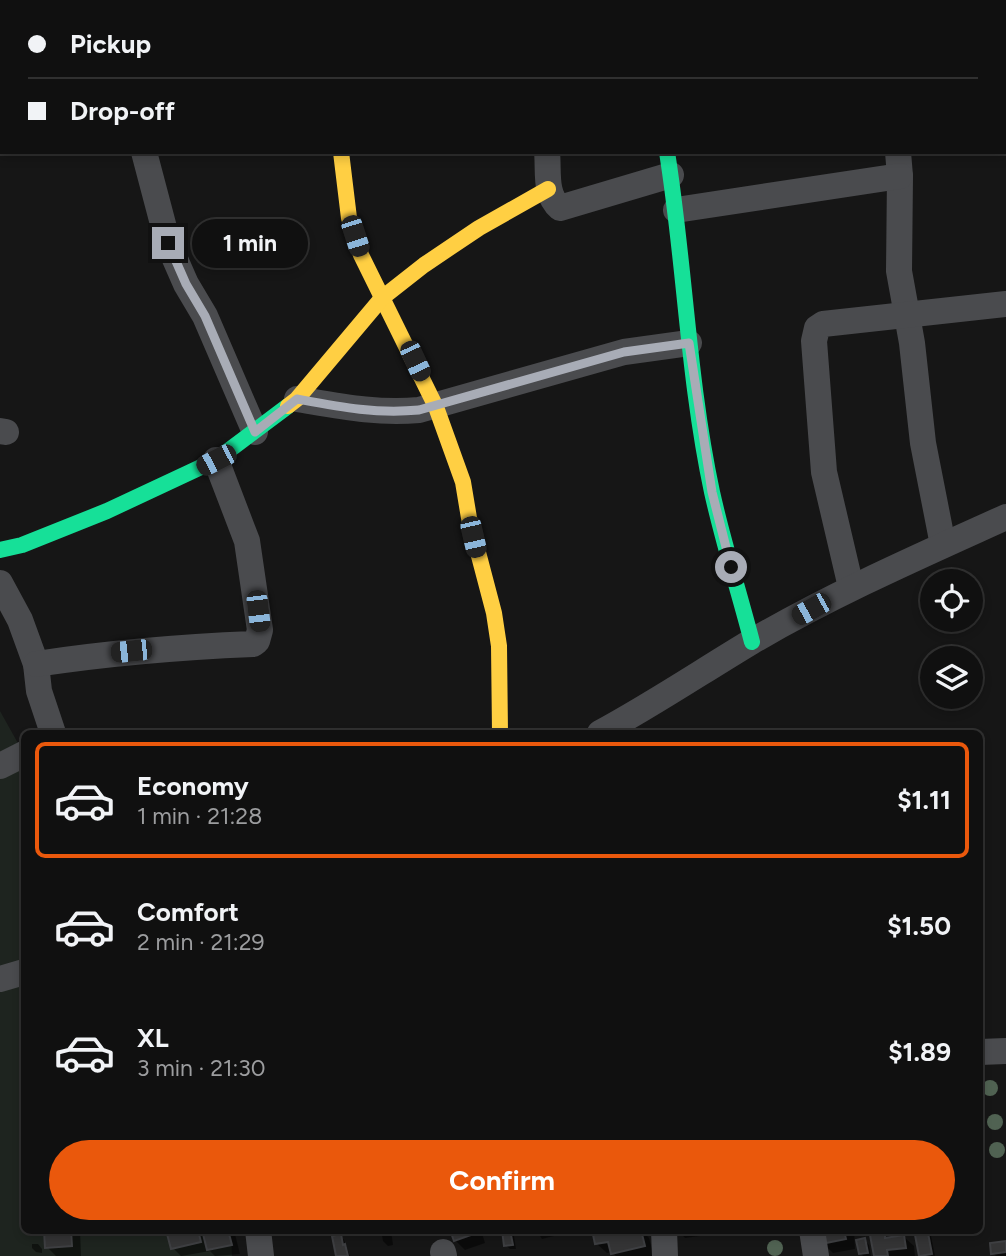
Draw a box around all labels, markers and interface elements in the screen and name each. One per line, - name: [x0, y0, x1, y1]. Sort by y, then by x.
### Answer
- text: Pickup: [70, 28, 151, 60]
- text: Drop-off: [70, 95, 175, 127]
- car: [339, 213, 372, 259]
- callout: 1 min: [192, 218, 308, 268]
- route end: [152, 227, 184, 259]
- text: 1 min: [223, 229, 277, 257]
- car: [397, 338, 434, 384]
- car: [193, 441, 240, 479]
- car: [459, 514, 488, 560]
- route start: [715, 551, 747, 583]
- map controls: [920, 569, 983, 709]
- button: locate: [920, 569, 983, 632]
- car: [246, 589, 271, 633]
- car: [788, 590, 835, 628]
- car: [110, 638, 153, 664]
- button: layers: [920, 646, 983, 709]
- icon: car: [53, 769, 116, 832]
- text: Economy: [137, 770, 249, 802]
- text: $1.11: [897, 784, 951, 816]
- text: 1 min · 21:28: [137, 802, 262, 830]
- icon: car: [53, 895, 116, 958]
- text: Comfort: [137, 896, 239, 928]
- text: $1.50: [887, 910, 951, 942]
- text: 2 min · 21:29: [137, 928, 265, 956]
- icon: car: [53, 1021, 116, 1084]
- text: XL: [137, 1022, 169, 1054]
- text: $1.89: [888, 1036, 951, 1068]
- text: 3 min · 21:30: [137, 1054, 266, 1082]
- button: Confirm: [49, 1140, 955, 1220]

